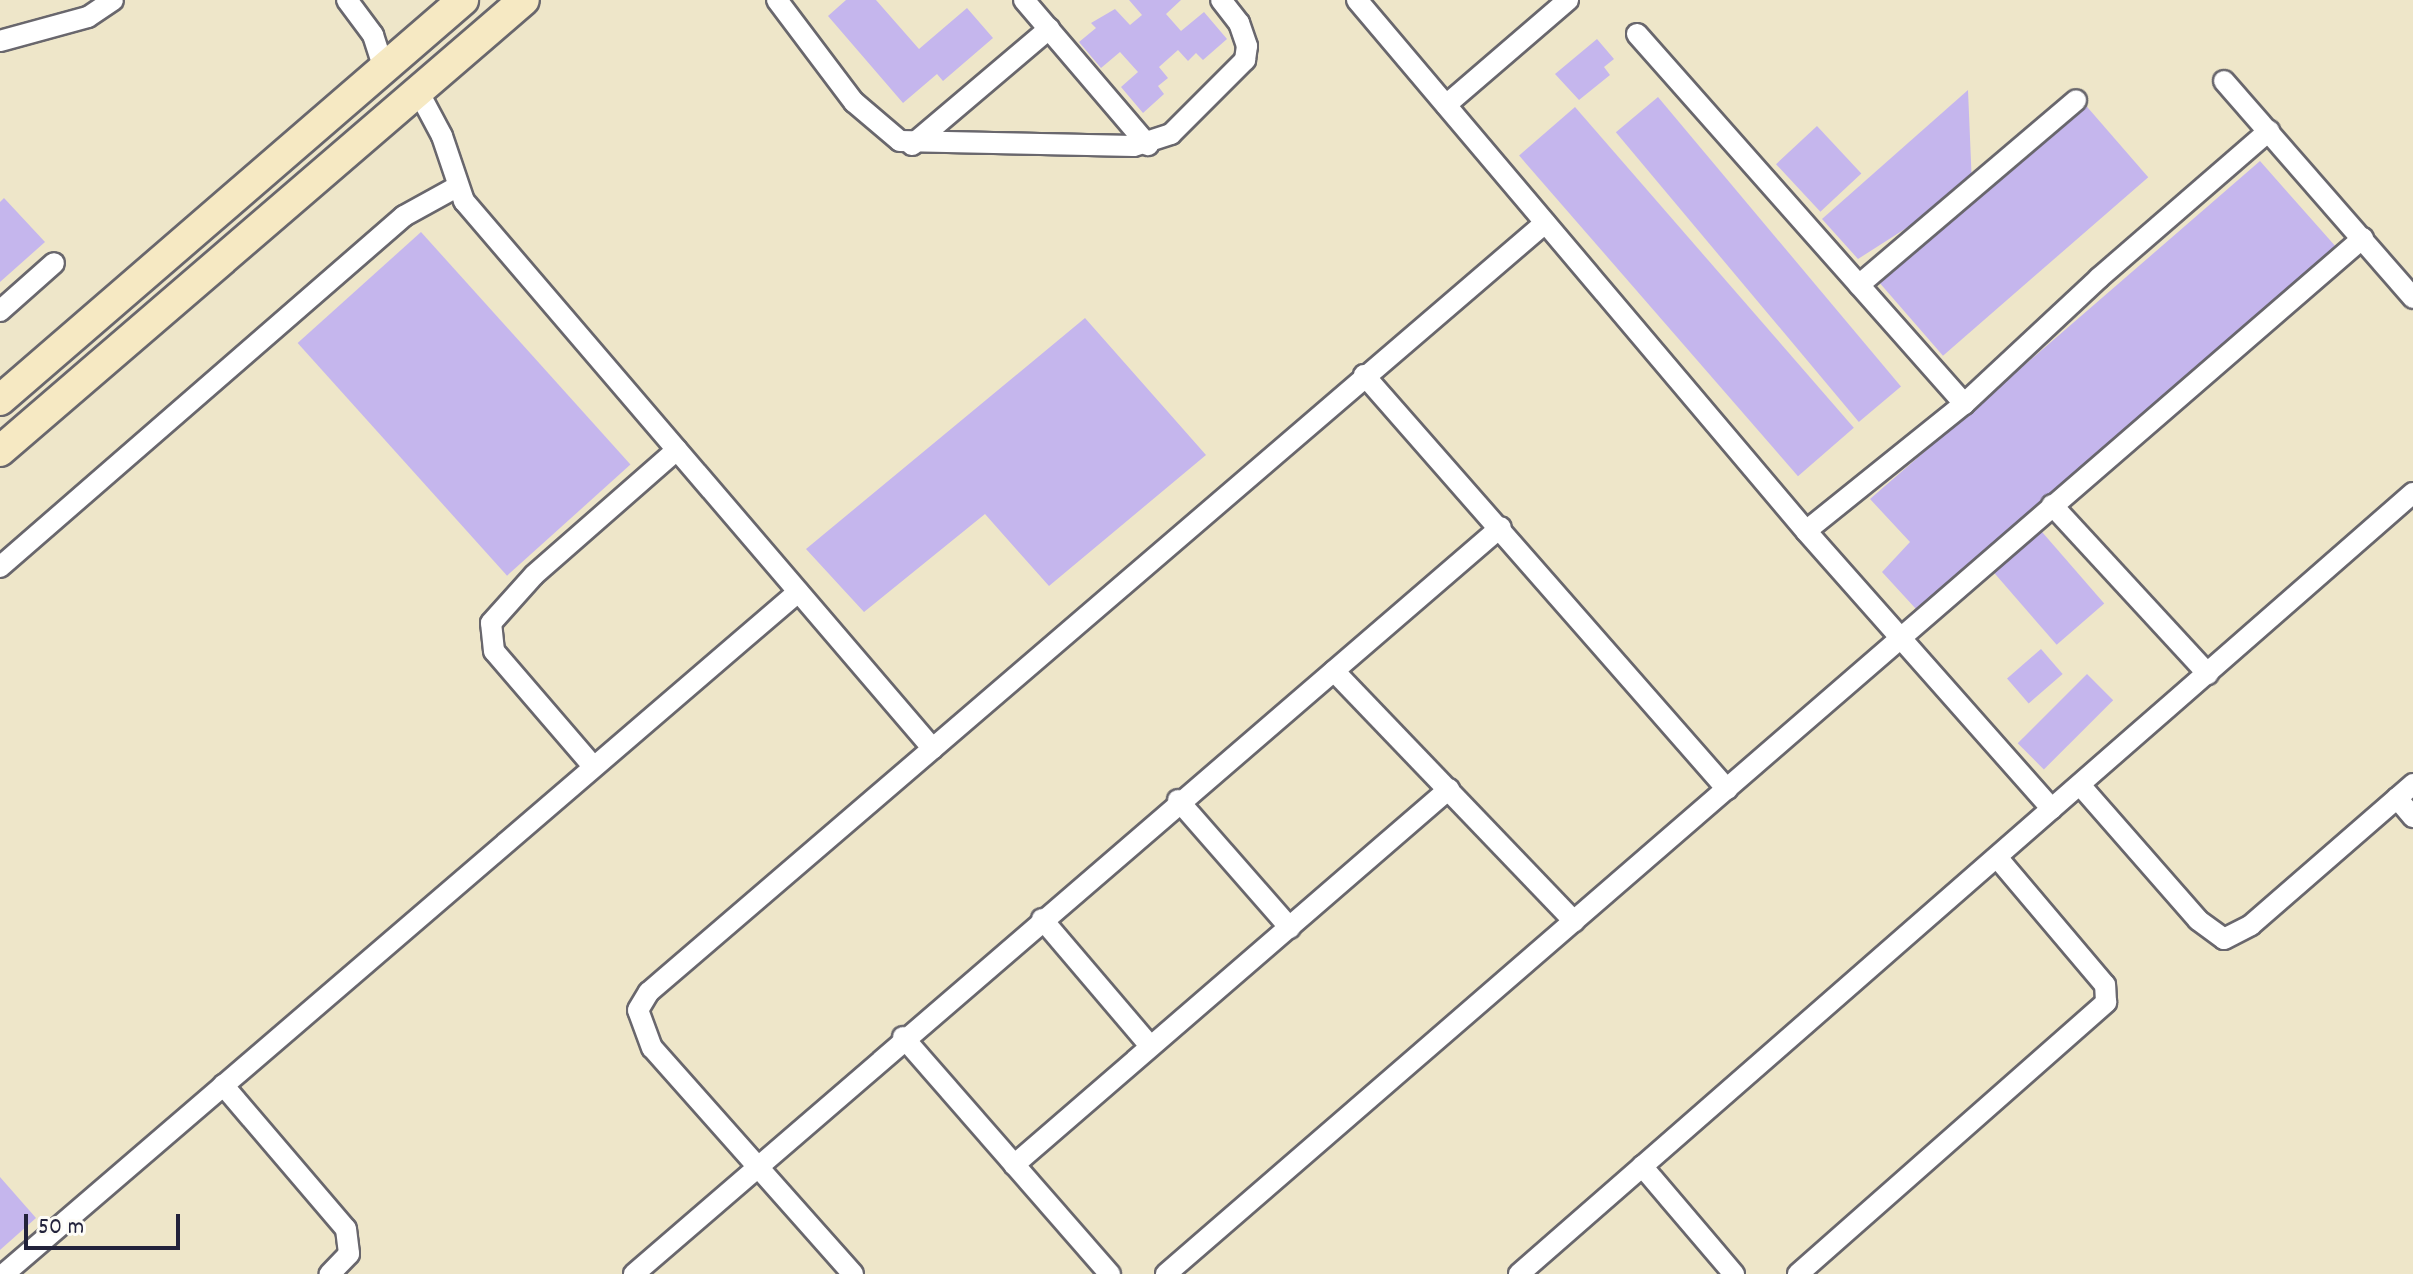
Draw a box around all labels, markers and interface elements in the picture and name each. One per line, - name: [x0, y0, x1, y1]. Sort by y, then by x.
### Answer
- scale bar: [28, 1198, 184, 1248]
- text: 50 m: [38, 1211, 84, 1245]

